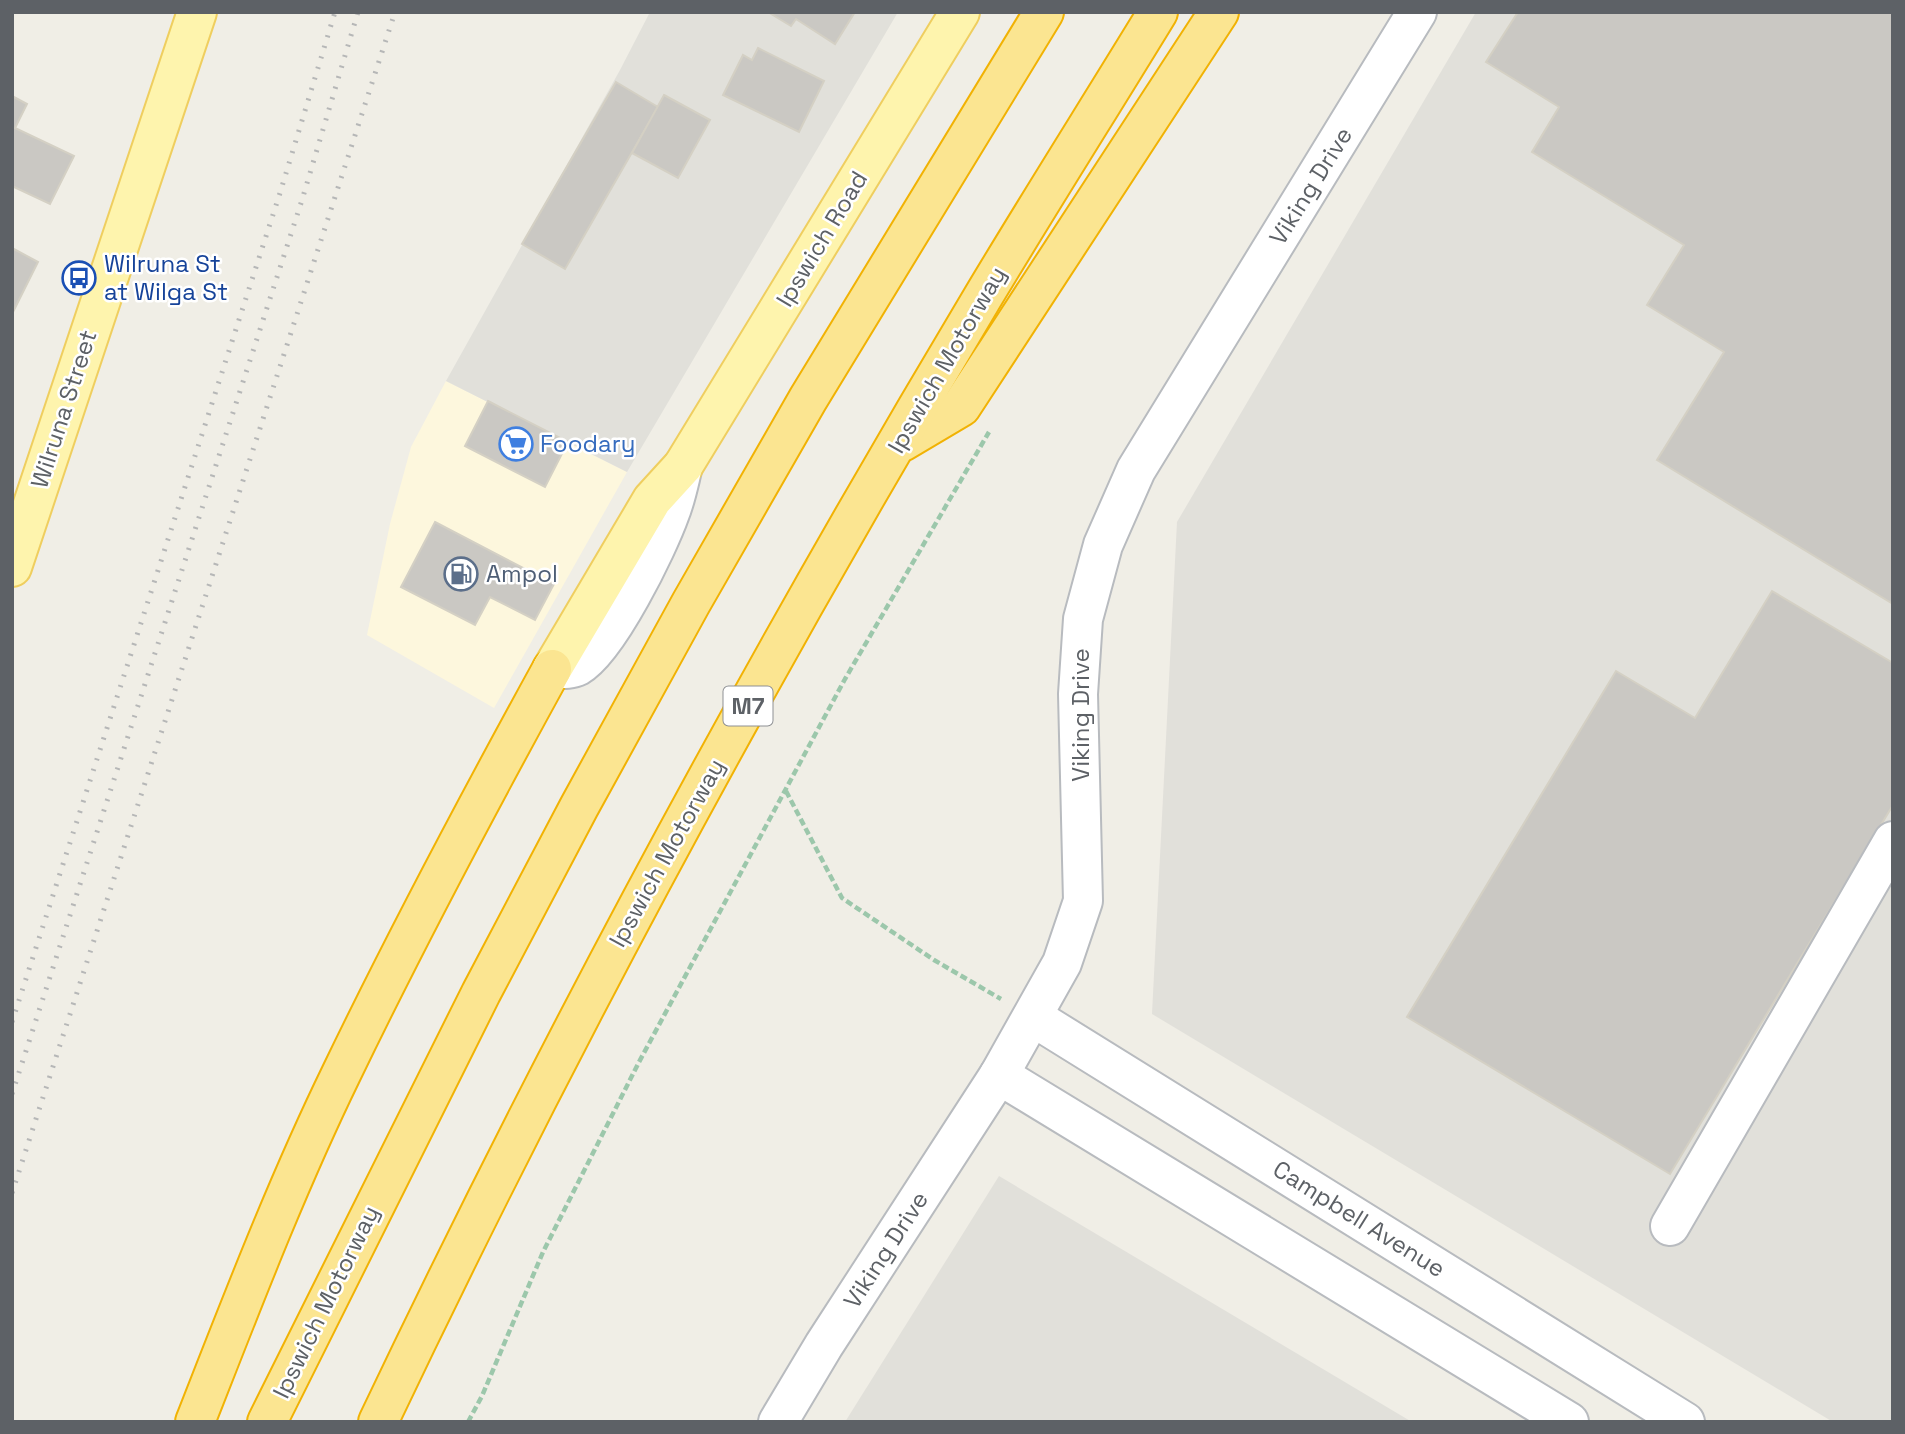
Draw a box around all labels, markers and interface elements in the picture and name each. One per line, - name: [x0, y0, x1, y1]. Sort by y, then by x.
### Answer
- street label: Viking Drive: [1262, 121, 1359, 250]
- street label: Ipswich Road: [769, 165, 874, 312]
- place label: Wilruna St at Wilga St: [104, 248, 228, 307]
- bus stop icon: Wilruna St at Wilga St: [60, 259, 98, 297]
- street label: Ipswich Motorway: [880, 261, 1013, 459]
- street label: Wilruna Street: [23, 326, 104, 492]
- supermarket icon: Foodary: [497, 425, 535, 463]
- place label: Foodary: [540, 428, 635, 459]
- fuel station icon: Ampol: [442, 555, 480, 593]
- place label: Ampol: [486, 558, 558, 589]
- street label: Viking Drive: [1065, 648, 1096, 782]
- road number: M7: [724, 686, 772, 726]
- street label: Ipswich Motorway: [602, 753, 731, 953]
- street label: Campbell Avenue: [1267, 1153, 1451, 1284]
- street label: Viking Drive: [836, 1185, 935, 1314]
- street label: Ipswich Motorway: [265, 1200, 386, 1403]

